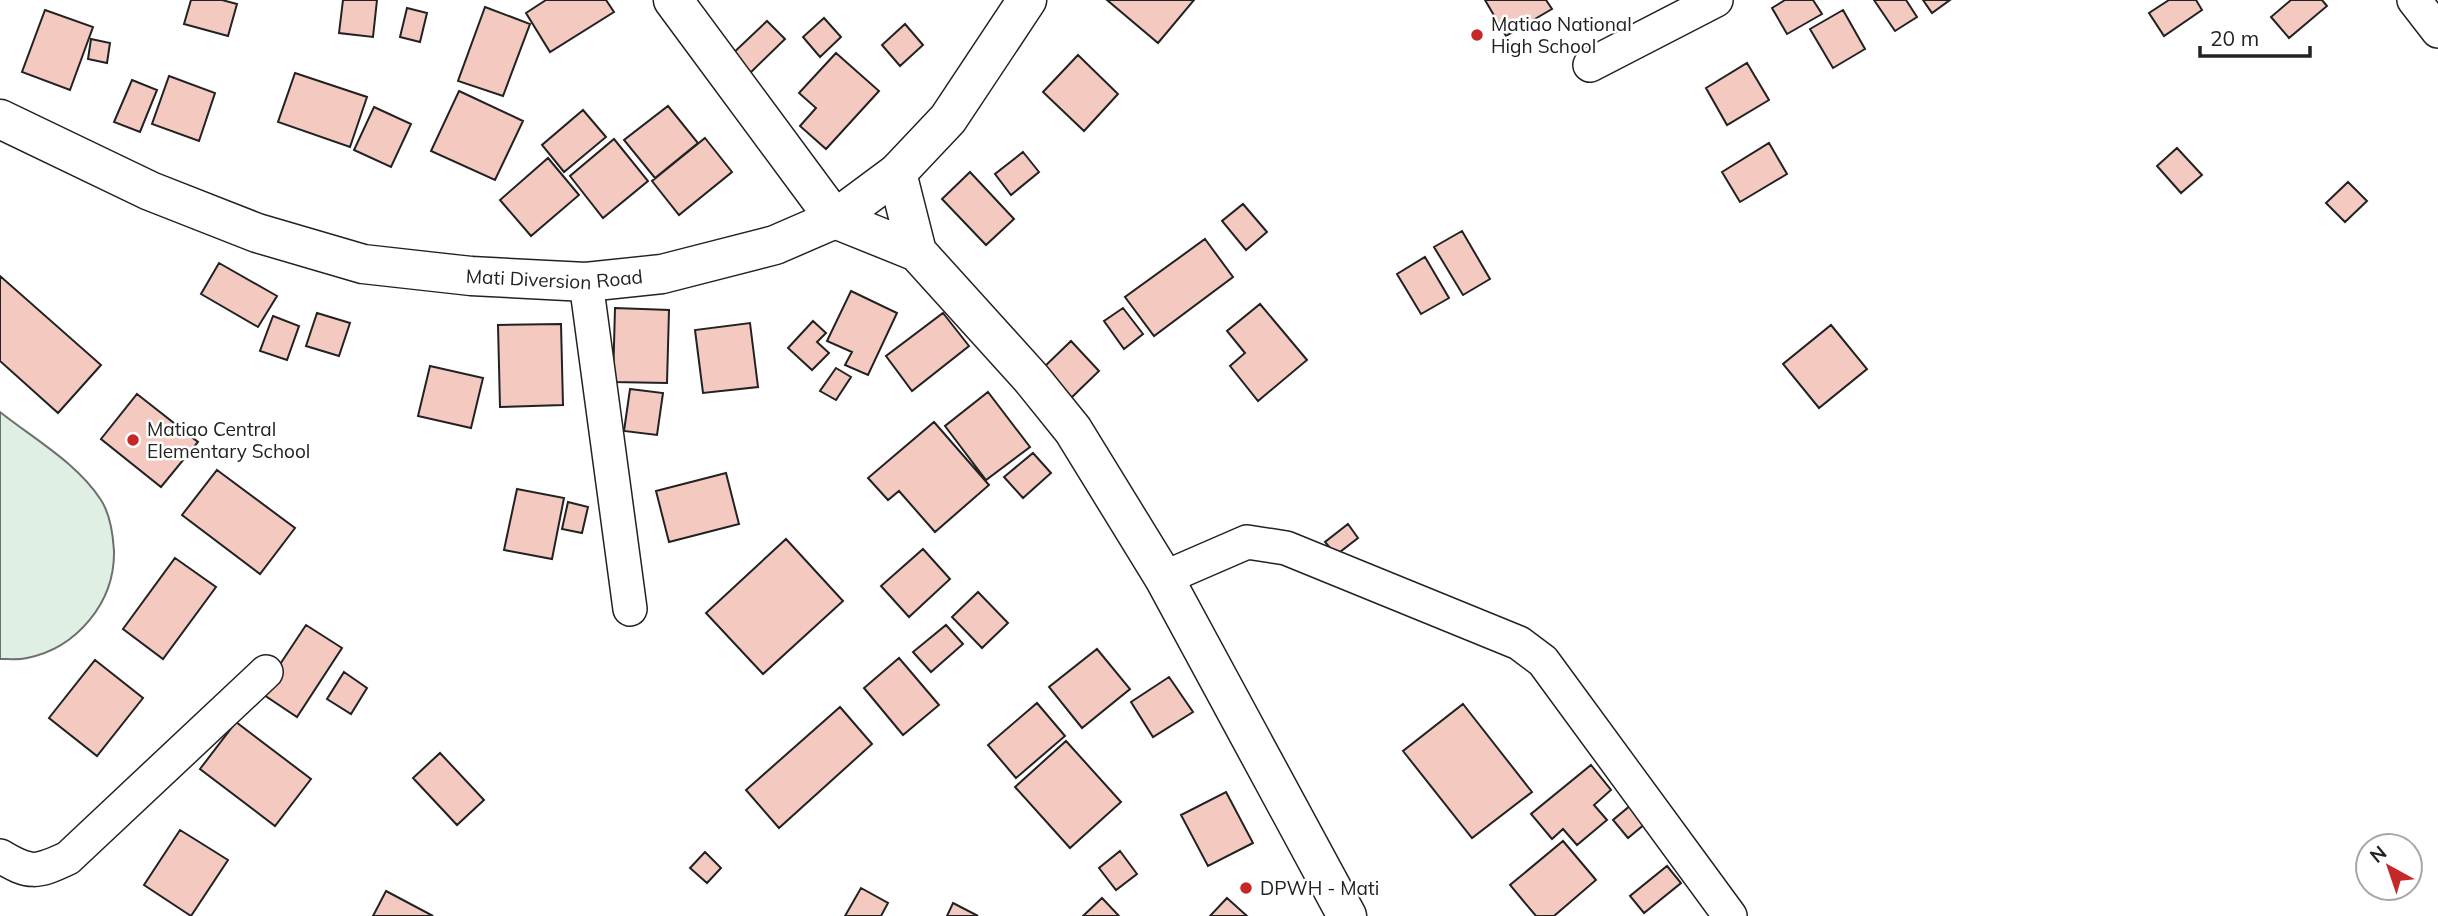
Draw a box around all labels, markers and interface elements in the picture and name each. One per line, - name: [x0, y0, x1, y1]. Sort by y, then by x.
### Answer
- place label: Matiao National High School: [1491, 12, 1632, 58]
- scale bar: [2200, 14, 2310, 58]
- text: 20 m: [2210, 25, 2259, 51]
- marker: Matiao National High School: [1469, 27, 1485, 43]
- street label: Mati Diversion Road: [465, 264, 644, 294]
- place label: Matiao Central Elementary School: [147, 417, 310, 463]
- marker: Matiao Central Elementary School: [125, 432, 141, 448]
- north arrow: [2354, 832, 2424, 902]
- text: N: [2365, 840, 2391, 868]
- place label: DPWH - Mati: [1260, 876, 1379, 900]
- marker: DPWH - Mati: [1238, 880, 1254, 896]

